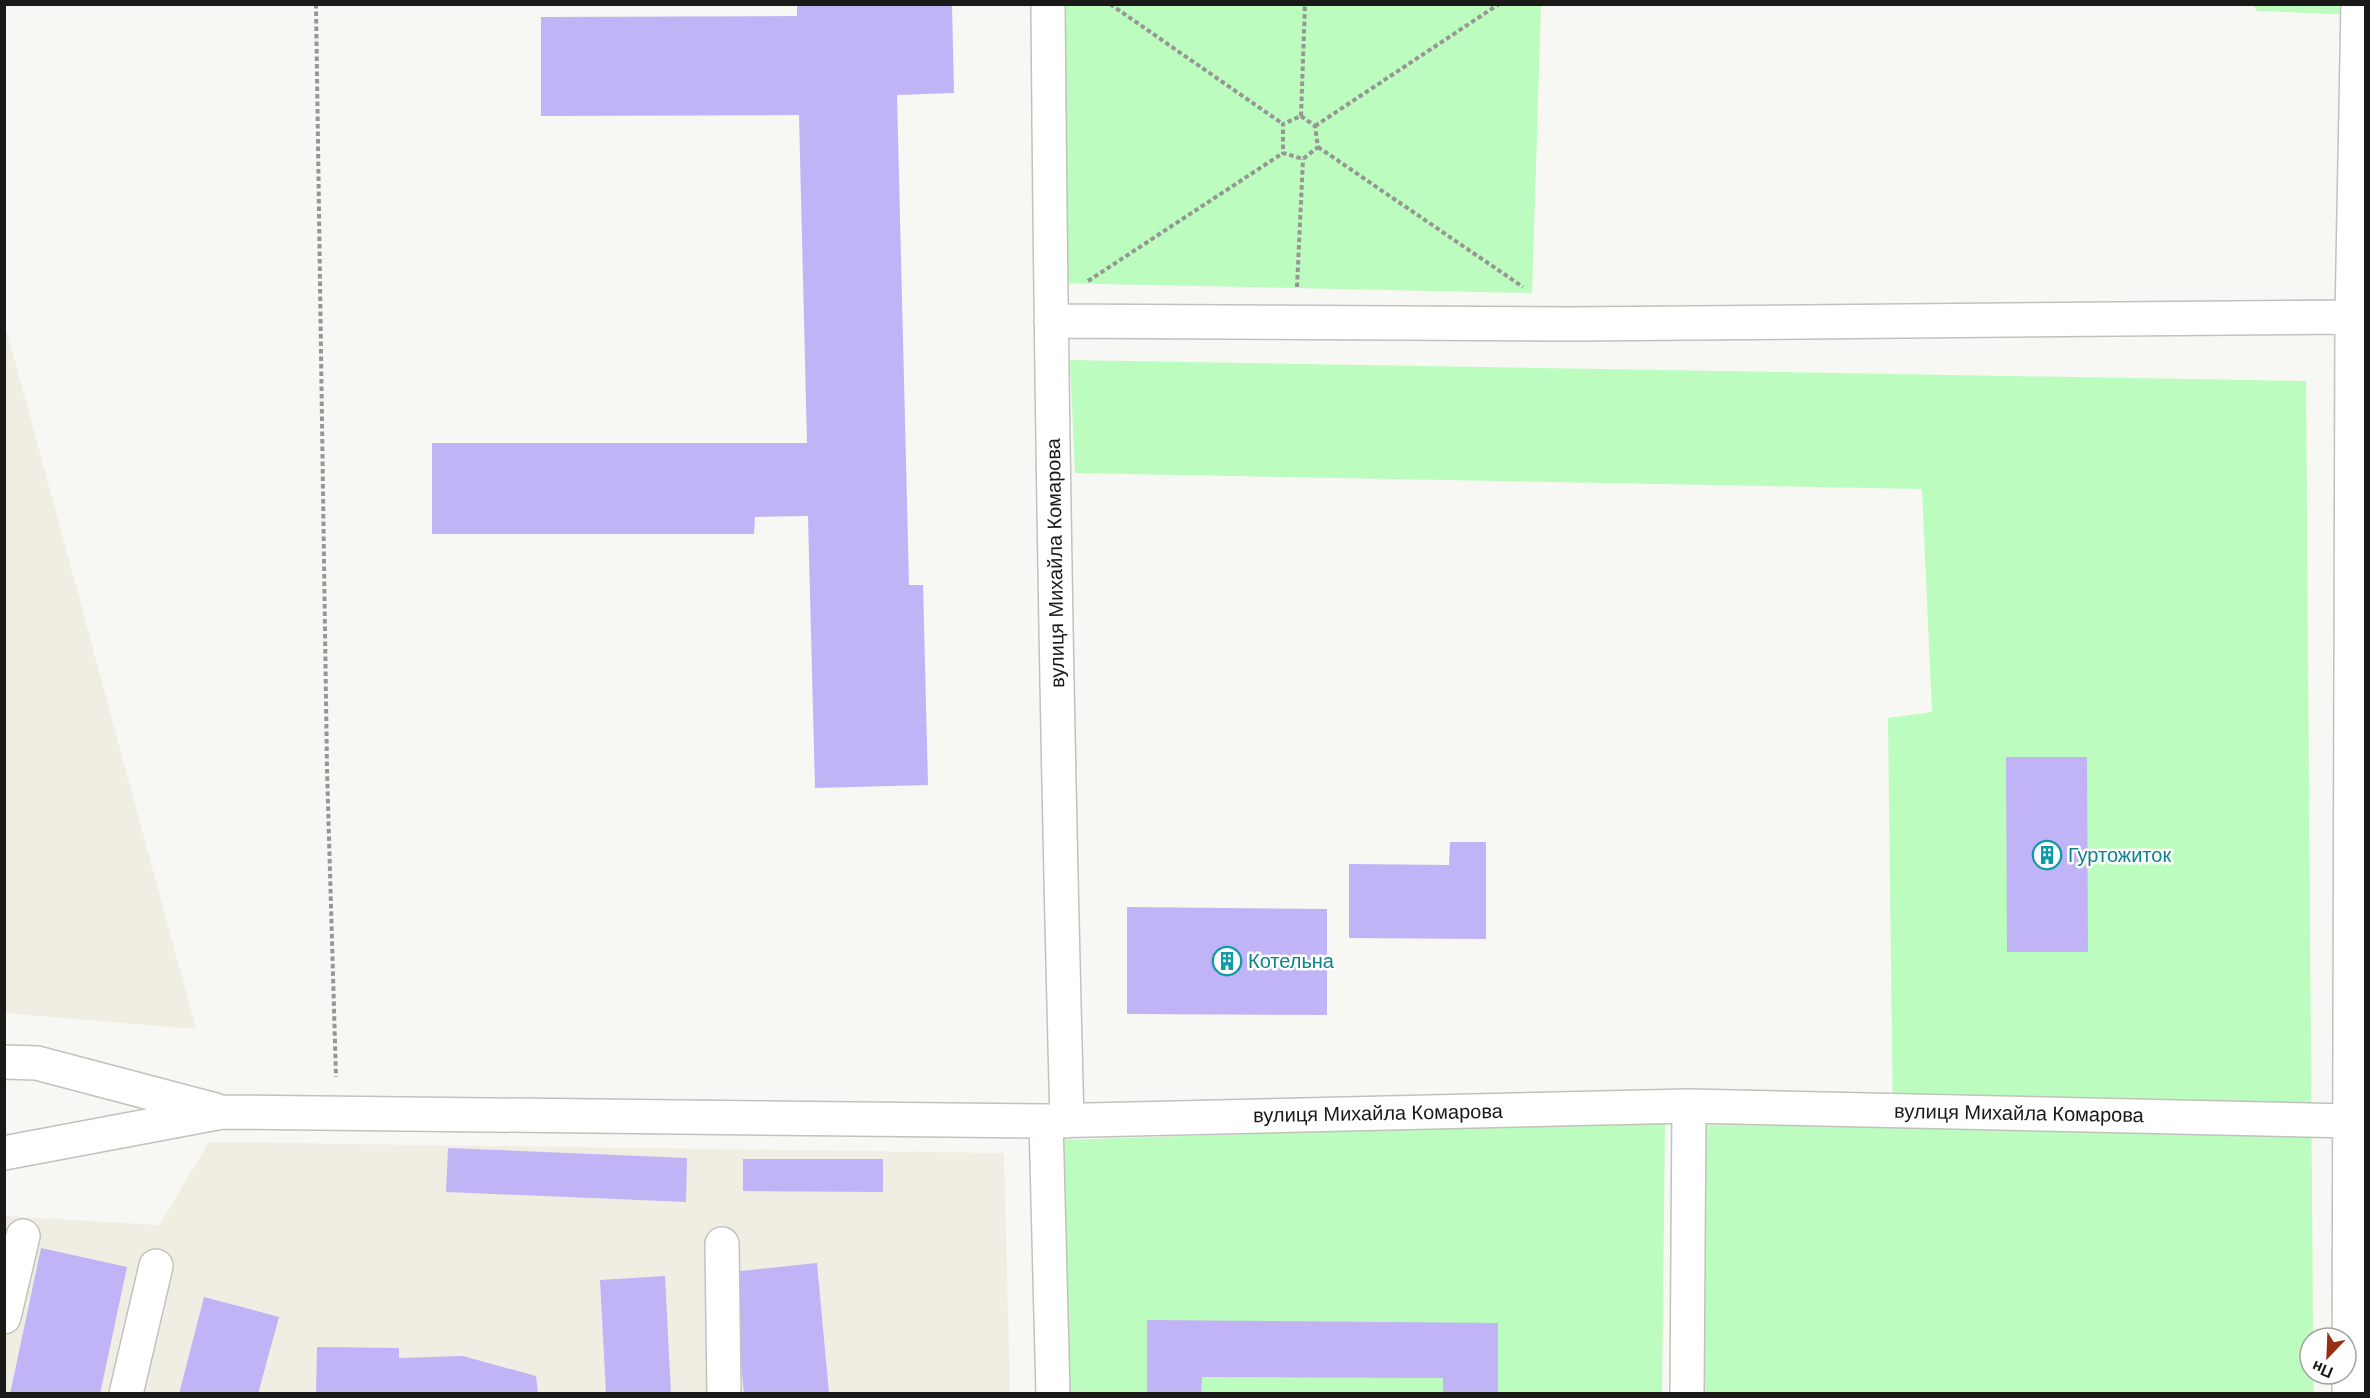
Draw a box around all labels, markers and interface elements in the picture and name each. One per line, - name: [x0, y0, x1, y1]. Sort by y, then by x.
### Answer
- street label: вулиця Михайла Комарова: [1040, 437, 1070, 688]
- building icon: Гуртожиток: [2031, 839, 2063, 871]
- place label: Гуртожиток: [2068, 842, 2171, 868]
- building icon: Котельна: [1211, 945, 1243, 977]
- place label: Котельна: [1248, 948, 1335, 974]
- street label: вулиця Михайла Комарова: [1253, 1098, 1504, 1128]
- street label: вулиця Михайла Комарова: [1894, 1098, 2145, 1128]
- north arrow: [2298, 1326, 2358, 1386]
- text: Пн: [2308, 1356, 2336, 1383]

